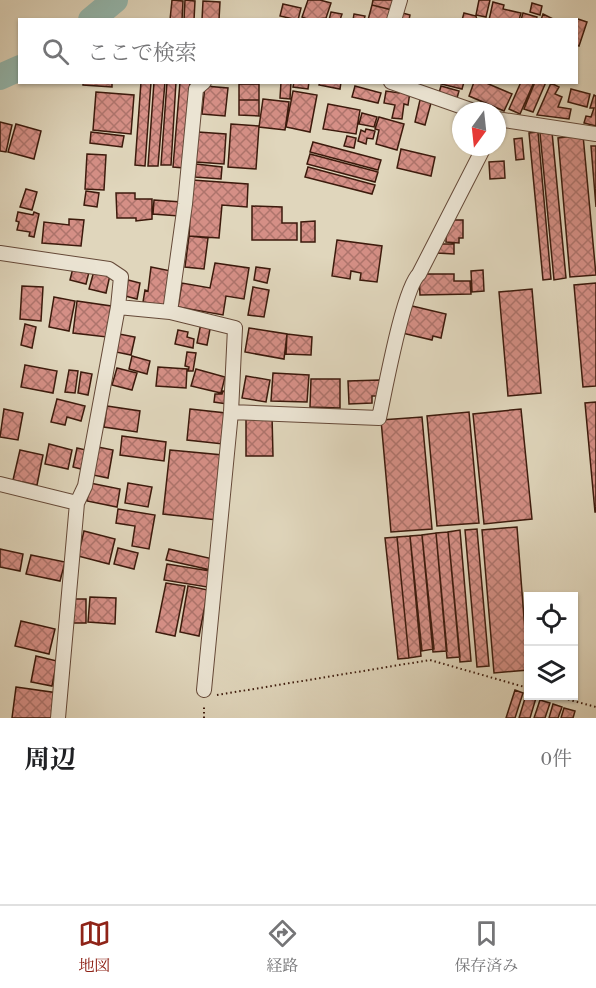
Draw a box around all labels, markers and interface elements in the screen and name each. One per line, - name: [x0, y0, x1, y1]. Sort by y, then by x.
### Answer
- search box: [18, 18, 578, 84]
- icon: search: [39, 35, 72, 68]
- text: ここで検索: [87, 43, 197, 65]
- north arrow: [452, 102, 506, 156]
- map controls: [524, 592, 578, 700]
- button: locate: [524, 592, 578, 646]
- button: layers: [524, 646, 578, 700]
- text: 周辺: [24, 748, 76, 774]
- text: 0件: [540, 750, 572, 770]
- tab: 地図: [78, 917, 111, 977]
- tab: 経路: [266, 917, 299, 977]
- tab: 保存済み: [454, 917, 518, 977]

